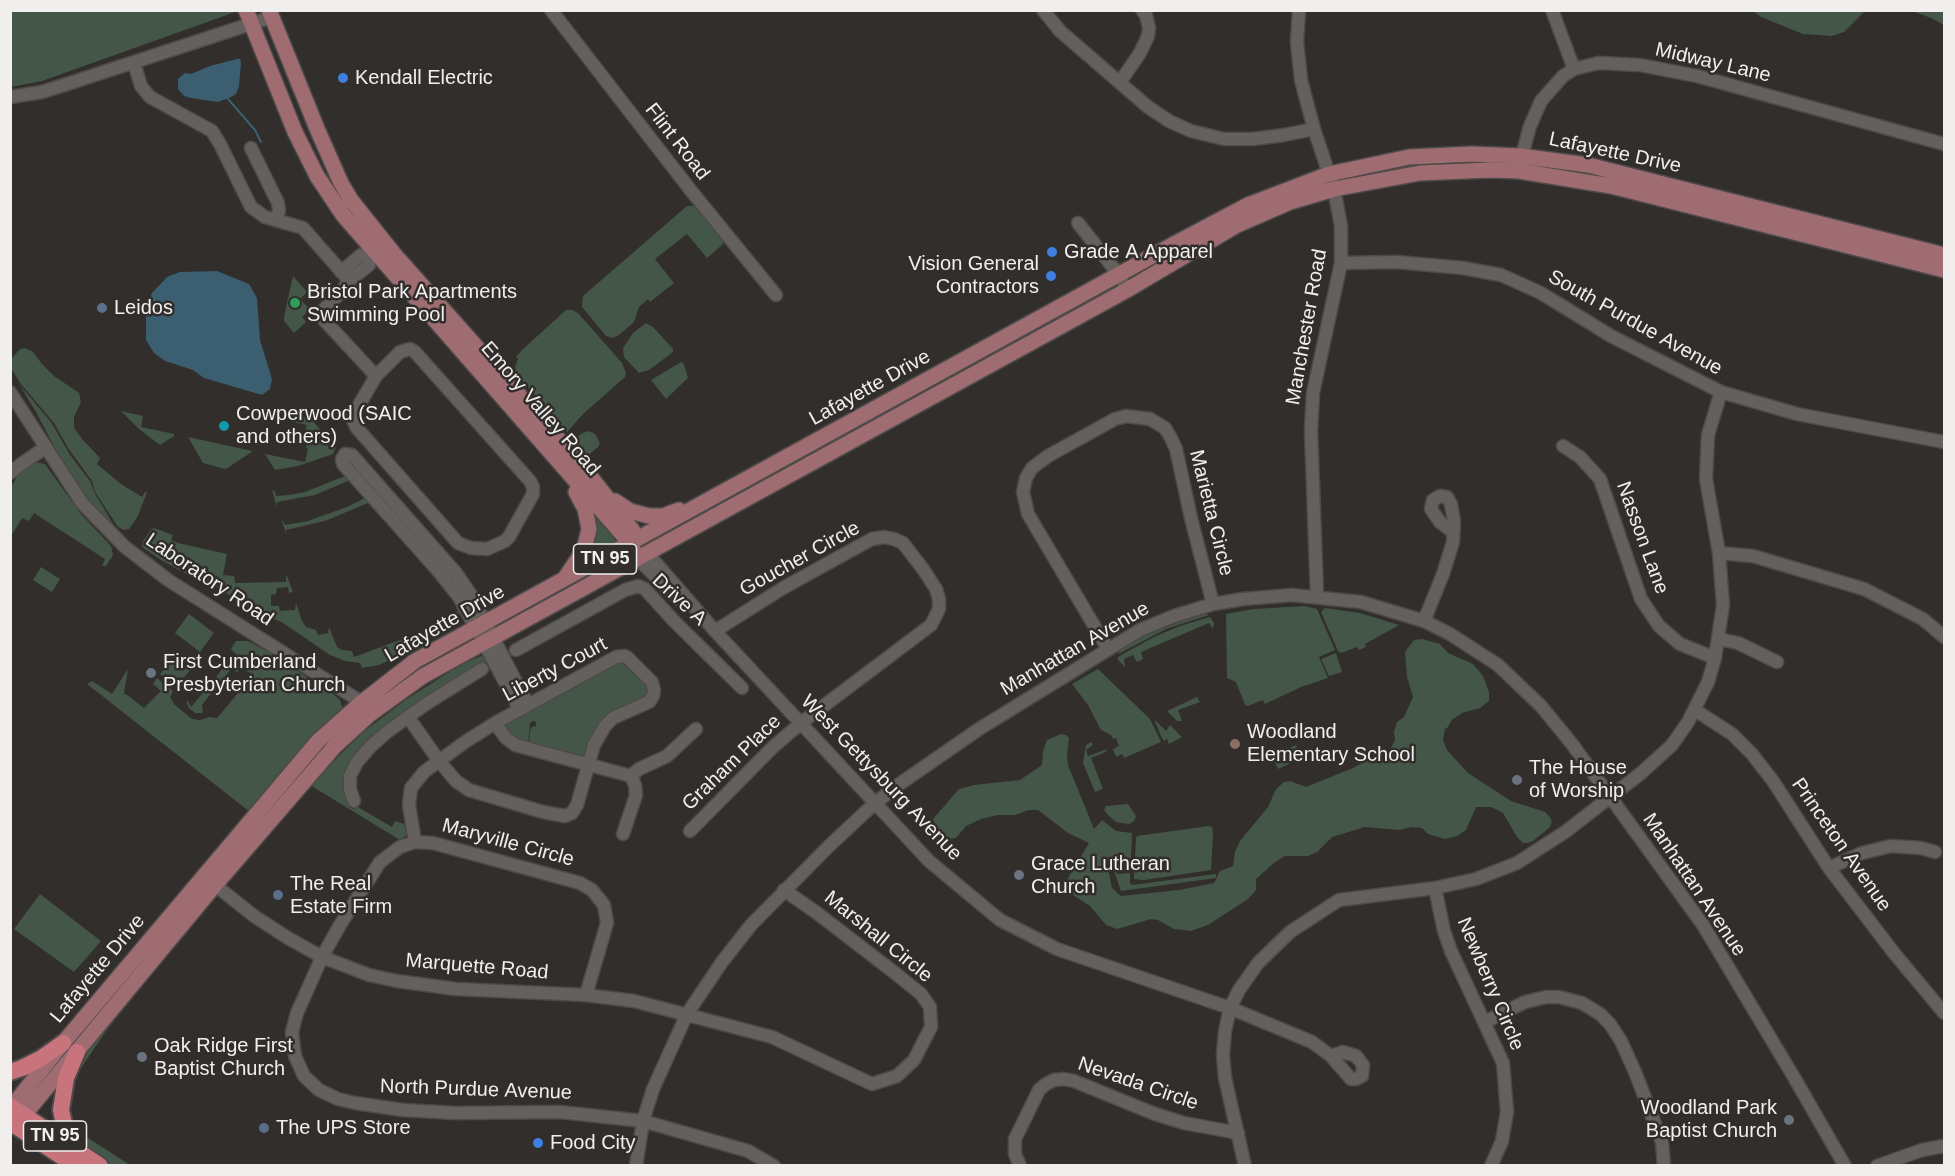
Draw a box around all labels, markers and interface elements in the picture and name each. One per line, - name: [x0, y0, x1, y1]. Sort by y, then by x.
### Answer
- street label: Midway Lane: [1653, 38, 1773, 88]
- place label: Kendall Electric: [355, 66, 493, 90]
- marker: Kendall Electric: [336, 71, 350, 85]
- street label: Flint Road: [639, 99, 715, 185]
- street label: Lafayette Drive: [1547, 127, 1683, 179]
- place label: Grade A Apparel: [1064, 240, 1213, 264]
- marker: Grade A Apparel: [1045, 245, 1059, 259]
- street label: Manchester Road: [1281, 247, 1333, 407]
- place label: Vision General Contractors: [908, 252, 1039, 299]
- street label: South Purdue Avenue: [1544, 265, 1726, 381]
- marker: Vision General Contractors: [1044, 269, 1058, 283]
- place label: Bristol Park Apartments Swimming Pool: [307, 280, 517, 327]
- place label: Leidos: [114, 296, 173, 320]
- marker: Bristol Park Apartments Swimming Pool: [288, 296, 302, 310]
- marker: Leidos: [95, 301, 109, 315]
- street label: Emory Valley Road: [475, 337, 605, 481]
- street label: Lafayette Drive: [805, 345, 935, 431]
- place label: Cowperwood (SAIC and others): [236, 402, 412, 449]
- marker: Cowperwood (SAIC and others): [217, 419, 231, 433]
- street label: Marietta Circle: [1184, 448, 1238, 578]
- street label: Nasson Lane: [1611, 479, 1673, 597]
- street label: Goucher Circle: [736, 516, 864, 602]
- street label: Laboratory Road: [141, 528, 277, 632]
- road number: TN 95: [574, 544, 636, 574]
- street label: Drive A: [647, 569, 711, 631]
- street label: Lafayette Drive: [381, 580, 509, 668]
- street label: Manhattan Avenue: [996, 597, 1154, 701]
- street label: Liberty Court: [499, 633, 611, 707]
- place label: First Cumberland Presbyterian Church: [163, 650, 345, 697]
- marker: First Cumberland Presbyterian Church: [144, 666, 158, 680]
- street label: West Gettysburg Avenue: [795, 690, 967, 866]
- street label: Graham Place: [678, 710, 786, 816]
- place label: Woodland Elementary School: [1247, 720, 1415, 767]
- marker: Woodland Elementary School: [1228, 737, 1242, 751]
- place label: The House of Worship: [1529, 756, 1627, 803]
- marker: The House of Worship: [1510, 773, 1524, 787]
- street label: Princeton Avenue: [1786, 774, 1896, 916]
- street label: Manhattan Avenue: [1637, 809, 1751, 961]
- street label: Maryville Circle: [439, 814, 577, 872]
- place label: Grace Lutheran Church: [1031, 852, 1170, 899]
- marker: Grace Lutheran Church: [1012, 868, 1026, 882]
- place label: The Real Estate Firm: [290, 872, 392, 919]
- street label: Marshall Circle: [819, 886, 937, 988]
- marker: The Real Estate Firm: [271, 888, 285, 902]
- street label: Lafayette Drive: [46, 910, 150, 1028]
- street label: Newberry Circle: [1451, 914, 1529, 1054]
- street label: Marquette Road: [405, 949, 549, 985]
- place label: Oak Ridge First Baptist Church: [154, 1034, 293, 1081]
- marker: Oak Ridge First Baptist Church: [135, 1050, 149, 1064]
- street label: Nevada Circle: [1075, 1052, 1201, 1116]
- street label: North Purdue Avenue: [380, 1075, 572, 1105]
- place label: Woodland Park Baptist Church: [1641, 1096, 1777, 1143]
- marker: Woodland Park Baptist Church: [1782, 1113, 1796, 1127]
- place label: The UPS Store: [276, 1116, 411, 1140]
- road number: TN 95: [23, 1121, 86, 1151]
- marker: The UPS Store: [257, 1121, 271, 1135]
- place label: Food City: [550, 1131, 636, 1155]
- marker: Food City: [531, 1136, 545, 1150]

